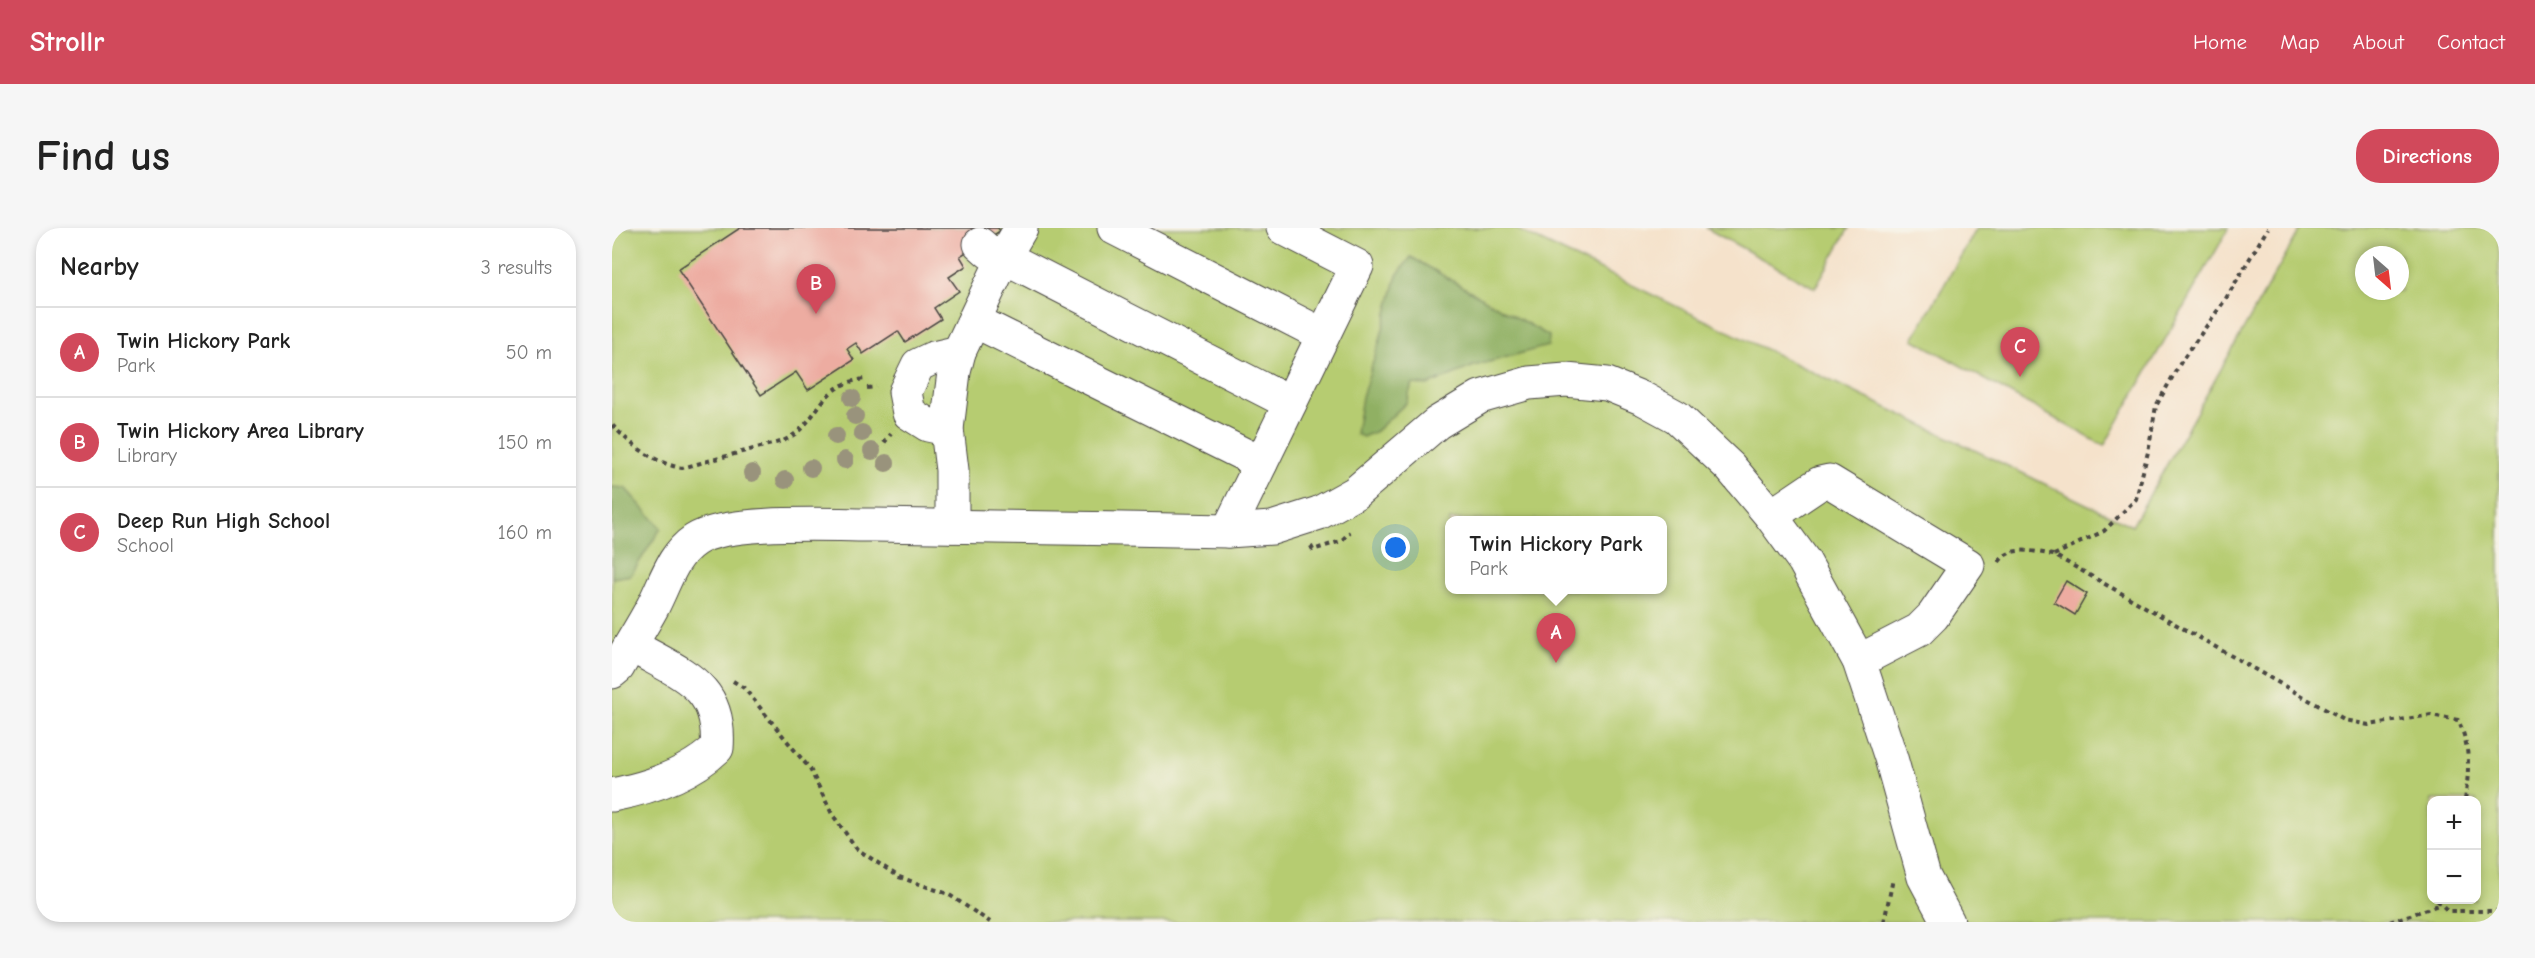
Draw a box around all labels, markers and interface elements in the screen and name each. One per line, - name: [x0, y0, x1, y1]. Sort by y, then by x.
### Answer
- text: Strollr: [30, 26, 104, 58]
- text: Home: [2193, 30, 2247, 54]
- text: Map: [2280, 30, 2320, 54]
- text: About: [2353, 30, 2404, 54]
- text: Contact: [2437, 30, 2505, 54]
- button: Directions: [2356, 129, 2499, 183]
- text: Find us: [36, 132, 170, 181]
- north arrow: [2355, 246, 2409, 300]
- text: Nearby: [60, 252, 139, 282]
- text: 3 results: [481, 256, 552, 279]
- pin: B: [796, 264, 836, 314]
- text: Twin Hickory Park: [117, 328, 290, 354]
- pin: C: [2000, 328, 2040, 377]
- text: A: [74, 341, 85, 364]
- text: 50 m: [506, 341, 552, 364]
- text: Park: [117, 354, 155, 377]
- text: Twin Hickory Area Library: [117, 418, 364, 444]
- text: B: [73, 431, 86, 454]
- text: 150 m: [498, 431, 552, 454]
- text: Library: [117, 444, 177, 467]
- text: Deep Run High School: [117, 508, 330, 534]
- popup: [1445, 516, 1667, 594]
- text: C: [73, 521, 86, 544]
- text: 160 m: [498, 521, 552, 544]
- text: Twin Hickory Park: [1469, 531, 1643, 557]
- your location: [1381, 533, 1410, 562]
- text: School: [117, 534, 174, 557]
- text: Park: [1469, 557, 1508, 580]
- pin: A: [1536, 614, 1576, 663]
- map controls: [2427, 796, 2481, 904]
- button: +: [2427, 796, 2481, 850]
- button: −: [2427, 850, 2481, 904]

